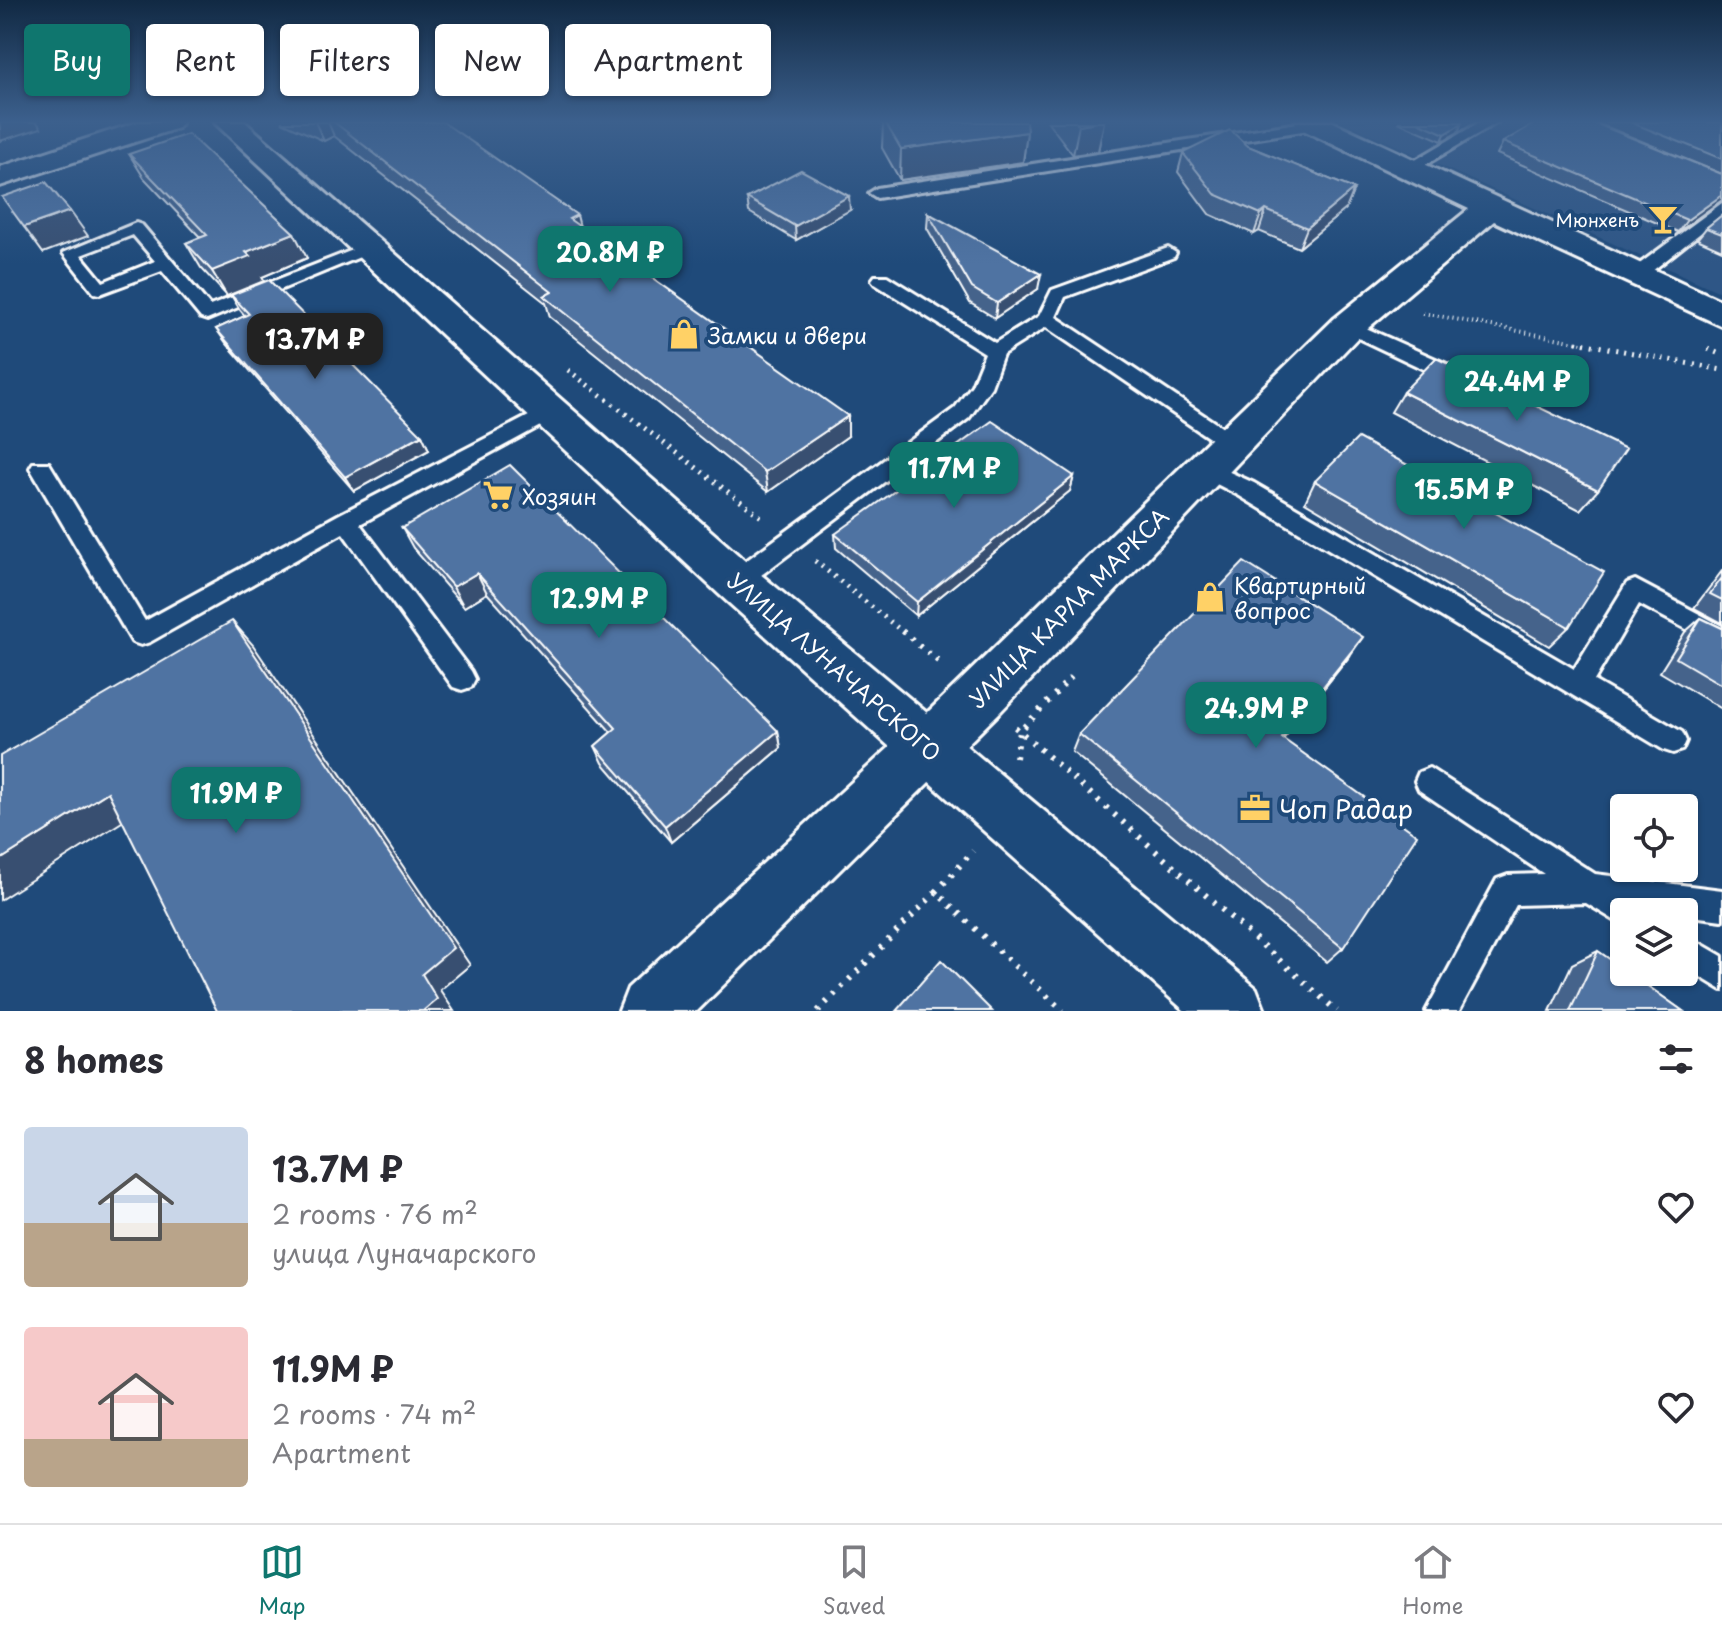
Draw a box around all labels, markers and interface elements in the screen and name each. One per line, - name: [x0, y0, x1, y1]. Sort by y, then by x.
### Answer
- chip: Buy: [24, 24, 130, 96]
- chip: Rent: [146, 24, 264, 96]
- chip: Filters: [280, 24, 419, 96]
- chip: New: [435, 24, 549, 96]
- chip: Apartment: [565, 24, 771, 96]
- bar icon: Мюнхенъ: [1646, 202, 1680, 236]
- place label: Мюнхенъ: [1556, 206, 1639, 233]
- pin: 20.8M ₽: [536, 226, 684, 294]
- text: 20.8M ₽: [556, 232, 664, 271]
- pin: 13.7M ₽: [241, 313, 389, 381]
- shop icon: Замки и двери: [667, 317, 701, 351]
- place label: Замки и двери: [707, 318, 867, 351]
- text: 13.7M ₽: [265, 319, 365, 358]
- pin: 24.4M ₽: [1443, 355, 1591, 423]
- text: 24.4M ₽: [1463, 361, 1571, 400]
- pin: 11.7M ₽: [880, 442, 1028, 510]
- text: 11.7M ₽: [907, 448, 1001, 487]
- pin: 15.5M ₽: [1390, 463, 1538, 531]
- text: 15.5M ₽: [1414, 469, 1514, 508]
- supermarket icon: Хозяин: [481, 478, 515, 512]
- place label: Хозяин: [522, 479, 597, 512]
- street label: УЛИЦА КАРЛА МАРКСА: [961, 500, 1175, 714]
- street label: УЛИЦА ЛУНАЧАРСКОГО: [721, 564, 949, 768]
- place label: Квартирный вопрос: [1234, 568, 1366, 626]
- pin: 12.9M ₽: [525, 572, 673, 640]
- text: 12.9M ₽: [550, 578, 648, 617]
- shop icon: Квартирный вопрос: [1193, 580, 1227, 614]
- pin: 24.9M ₽: [1182, 682, 1330, 750]
- text: 24.9M ₽: [1204, 688, 1309, 727]
- pin: 11.9M ₽: [162, 767, 310, 835]
- text: 11.9M ₽: [189, 773, 283, 812]
- place label: Чоп Радар: [1279, 789, 1413, 828]
- office icon: Чоп Радар: [1238, 791, 1272, 825]
- map controls: [1610, 794, 1698, 986]
- button: locate: [1610, 794, 1698, 882]
- button: layers: [1610, 898, 1698, 986]
- text: 8 homes: [24, 1033, 164, 1085]
- icon: filters: [1654, 1037, 1698, 1081]
- text: 13.7M ₽: [272, 1142, 403, 1194]
- icon: home: [88, 1159, 184, 1255]
- icon: heart: [1654, 1185, 1698, 1229]
- text: 2 rooms · 76 m²: [272, 1194, 478, 1233]
- text: улица Луначарского: [272, 1233, 536, 1272]
- text: 11.9M ₽: [272, 1342, 394, 1394]
- icon: home: [88, 1359, 184, 1455]
- icon: heart: [1654, 1385, 1698, 1429]
- text: 2 rooms · 74 m²: [272, 1394, 476, 1433]
- text: Apartment: [272, 1433, 411, 1472]
- tab: Map: [259, 1540, 306, 1621]
- tab: Saved: [823, 1540, 885, 1621]
- tab: Home: [1402, 1540, 1463, 1621]

